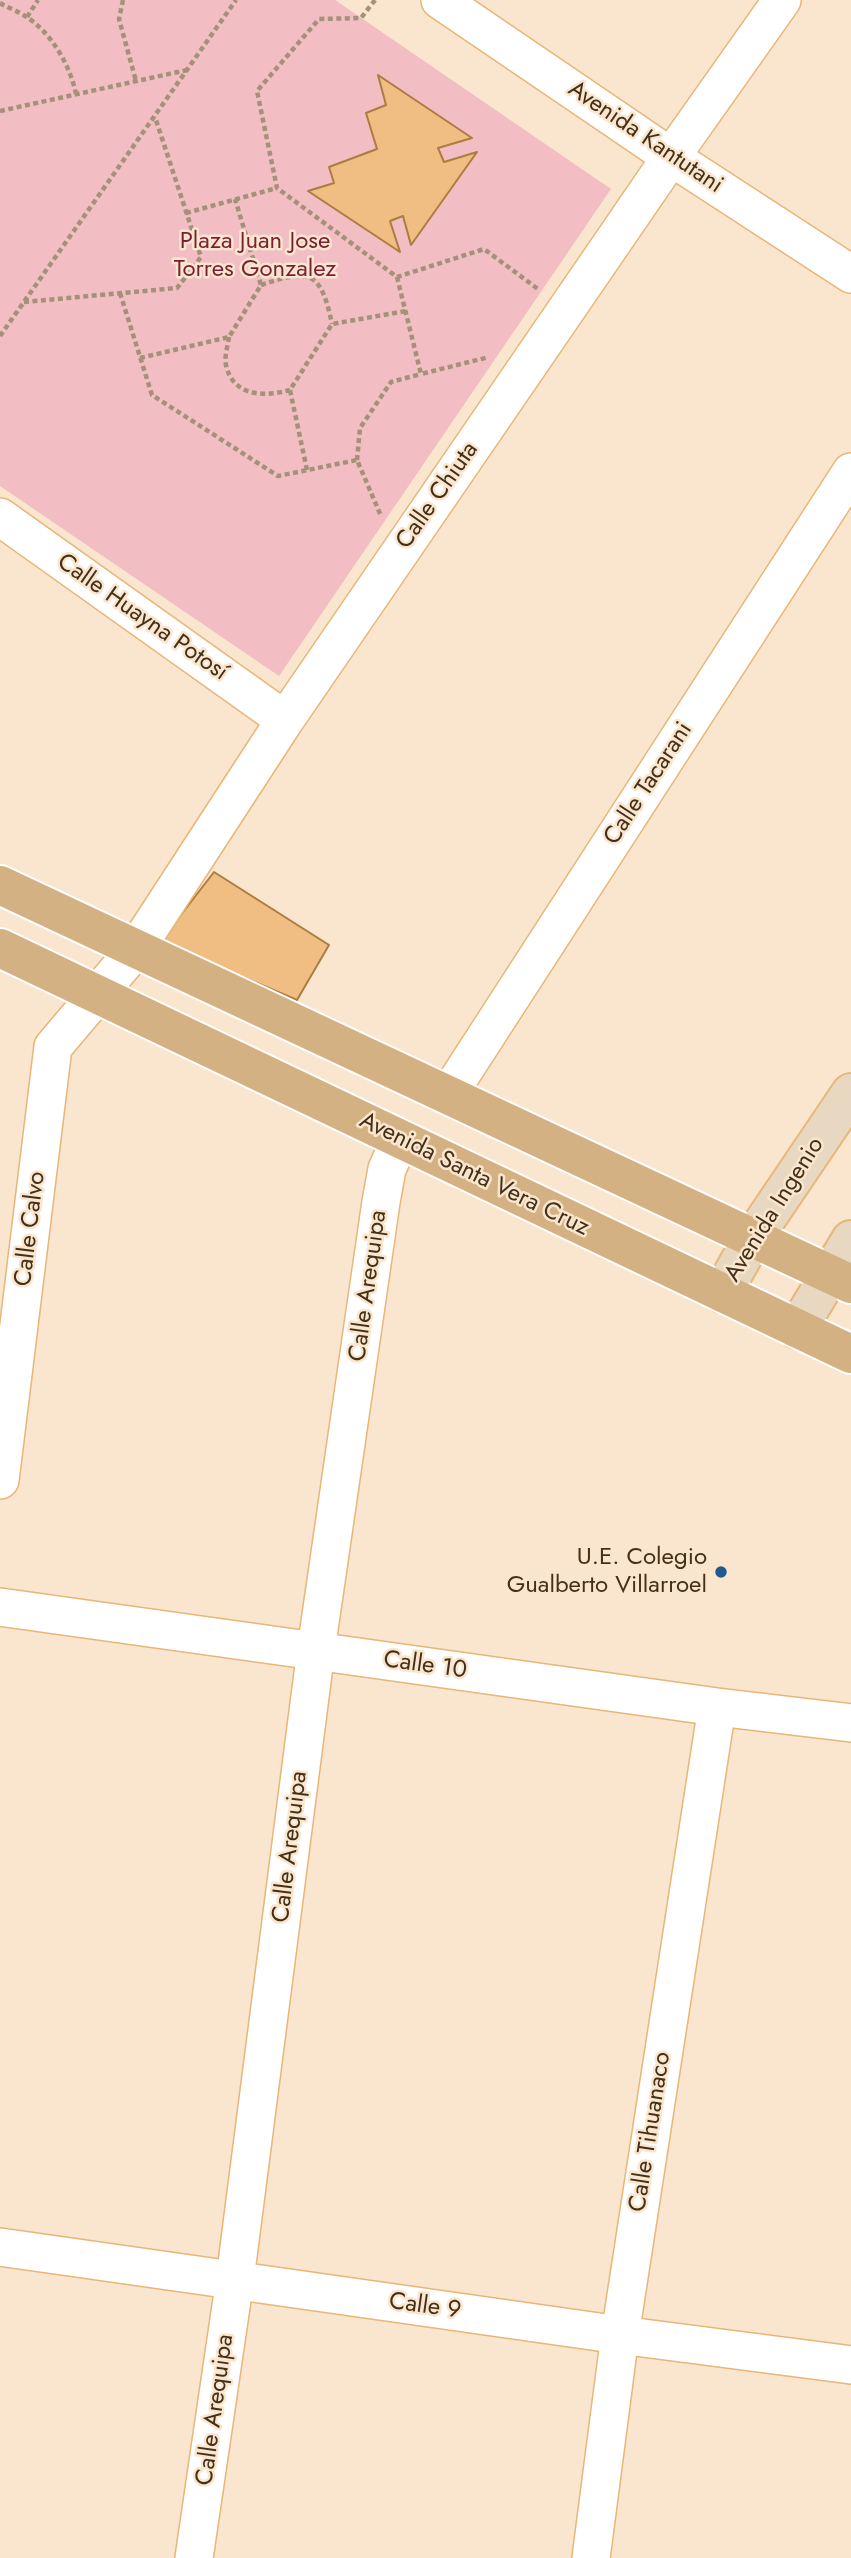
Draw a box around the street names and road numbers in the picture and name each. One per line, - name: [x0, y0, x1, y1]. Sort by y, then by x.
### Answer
- street label: Avenida Kantutani: [562, 76, 728, 200]
- street label: Calle Chiuta: [391, 437, 485, 555]
- street label: Calle Huayna Potosí: [51, 548, 233, 688]
- street label: Calle Tacarani: [599, 717, 699, 851]
- street label: Avenida Santa Vera Cruz: [355, 1107, 593, 1243]
- street label: Avenida Ingenio: [719, 1132, 831, 1288]
- street label: Calle Calvo: [10, 1170, 52, 1288]
- street label: Calle Arequipa: [344, 1209, 394, 1363]
- street label: Calle 10: [382, 1646, 468, 1686]
- street label: Calle Arequipa: [267, 1770, 315, 1924]
- street label: Calle Tihuanaco: [624, 2050, 678, 2214]
- street label: Calle 9: [387, 2288, 463, 2326]
- street label: Calle Arequipa: [191, 2333, 241, 2487]

